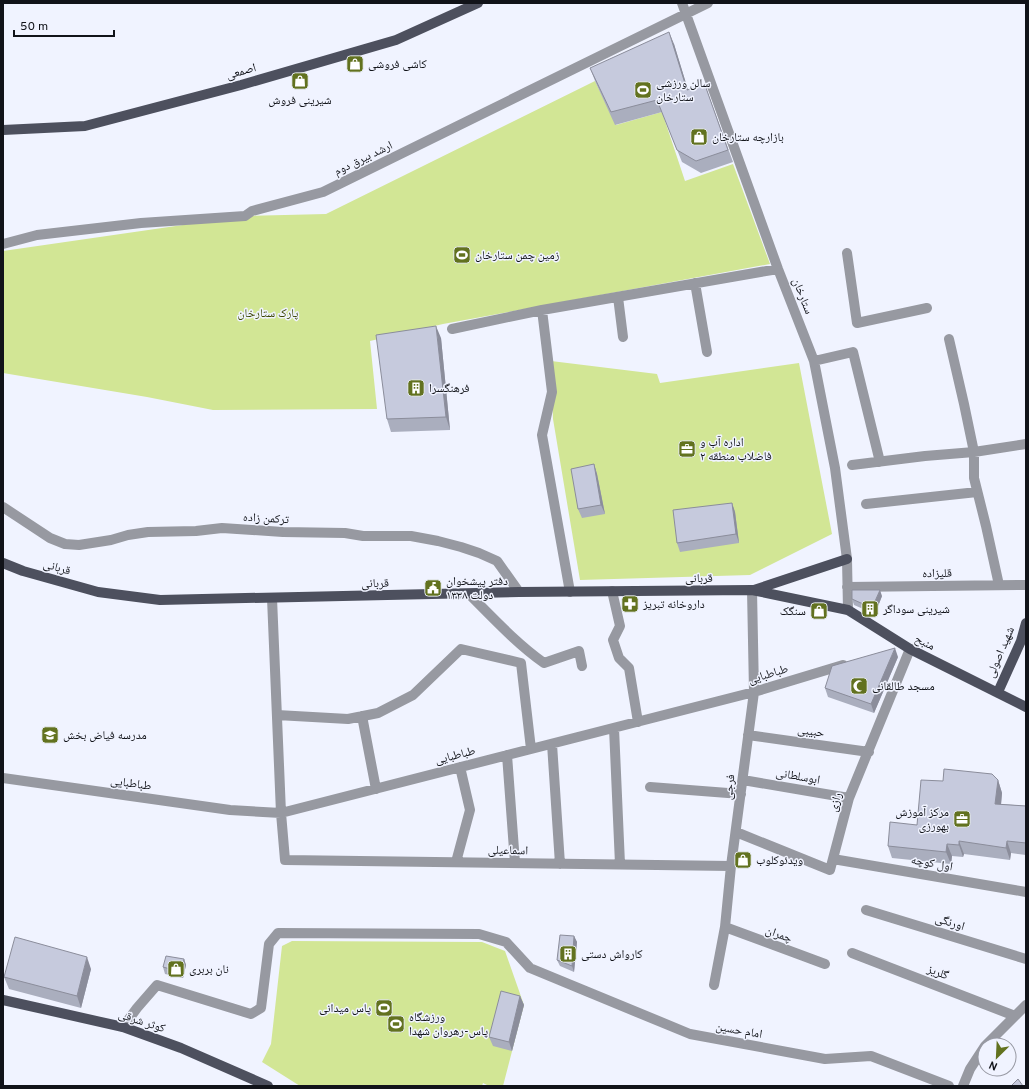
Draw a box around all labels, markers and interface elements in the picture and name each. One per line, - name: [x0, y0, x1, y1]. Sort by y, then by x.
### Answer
- scale bar: [14, 12, 114, 38]
- text: 50 m: [20, 19, 48, 35]
- shop icon: کاشی فروشی: [345, 54, 365, 74]
- place label: کاشی فروشی: [368, 57, 427, 73]
- street label: اصمعی: [224, 60, 258, 84]
- shop icon: شیرینی فروش: [290, 71, 310, 91]
- place label: سالن ورزشی ستارخان: [656, 76, 710, 106]
- sports icon: سالن ورزشی ستارخان: [633, 80, 653, 100]
- place label: شیرینی فروش: [268, 93, 332, 109]
- shop icon: بازارچه ستارخان: [689, 127, 709, 147]
- place label: بازارچه ستارخان: [712, 130, 784, 146]
- street label: ارشد بیرق دوم: [331, 138, 396, 180]
- sports icon: زمین چمن ستارخان: [452, 245, 472, 265]
- place label: زمین چمن ستارخان: [475, 248, 560, 264]
- street label: ستارخان: [788, 276, 816, 317]
- park label: پارک ستارخان: [238, 306, 299, 322]
- building icon: فرهنگسرا: [406, 378, 426, 398]
- place label: فرهنگسرا: [429, 381, 470, 397]
- place label: اداره آب و فاضلاب منطقه ۲: [700, 435, 772, 465]
- office icon: اداره آب و فاضلاب منطقه ۲: [677, 439, 697, 459]
- street label: ترکمن زاده: [243, 510, 290, 528]
- street label: قربانی: [41, 556, 72, 579]
- street label: قلیزاده: [922, 566, 952, 582]
- street label: قربانی: [685, 571, 713, 587]
- place label: دفتر پیشخوان دولت ۱۳۳۸: [446, 574, 508, 604]
- street label: قربانی: [361, 576, 389, 592]
- public building icon: دفتر پیشخوان دولت ۱۳۳۸: [423, 578, 443, 598]
- pharmacy icon: داروخانه تبریز: [620, 594, 640, 614]
- place label: داروخانه تبریز: [642, 597, 705, 613]
- building icon: شیرینی سوداگر: [860, 599, 880, 619]
- shop icon: سنگک: [809, 601, 829, 621]
- place label: شیرینی سوداگر: [882, 602, 950, 618]
- place label: سنگک: [780, 604, 806, 620]
- street label: شهید اصولی: [983, 624, 1019, 680]
- street label: منبح: [912, 631, 937, 655]
- street label: طباطبایی: [746, 661, 790, 689]
- mosque icon: مسجد طالقانی: [849, 676, 869, 696]
- place label: مسجد طالقانی: [872, 679, 935, 695]
- street label: حبیبی: [796, 722, 826, 742]
- school or university icon: مدرسه فیاض بخش: [40, 725, 60, 745]
- place label: مدرسه فیاض بخش: [63, 728, 147, 744]
- street label: طباطبایی: [433, 743, 477, 769]
- street label: ابوسلطانی: [774, 765, 821, 789]
- street label: طباطبایی: [109, 773, 152, 795]
- street label: فرجی: [720, 773, 740, 801]
- street label: رازی: [825, 790, 847, 814]
- place label: مرکز آموزش بهورزی: [895, 805, 949, 835]
- office icon: مرکز آموزش بهورزی: [952, 809, 972, 829]
- street label: اسماعیلی: [488, 843, 528, 859]
- shop icon: ویدئوکلوب: [733, 850, 753, 870]
- street label: اول کوچه: [910, 852, 954, 876]
- place label: ویدئوکلوب: [756, 853, 803, 869]
- street label: اورنگی: [933, 911, 967, 935]
- street label: چمران: [763, 923, 795, 947]
- building icon: کارواش دستی: [558, 944, 578, 964]
- place label: کارواش دستی: [581, 947, 643, 963]
- shop icon: نان بربری: [166, 959, 186, 979]
- street label: گلریز: [924, 961, 951, 984]
- place label: نان بربری: [189, 962, 229, 978]
- sports icon: پاس میدانی: [374, 998, 394, 1018]
- place label: پاس میدانی: [319, 1001, 371, 1017]
- street label: کوثر شرقی: [116, 1007, 167, 1037]
- place label: ورزشگاه پاس-رهروان شهدا: [409, 1010, 488, 1040]
- sports icon: ورزشگاه پاس-رهروان شهدا: [386, 1014, 406, 1034]
- street label: امام حسین: [714, 1019, 763, 1043]
- north arrow: [977, 1037, 1017, 1077]
- text: N: [987, 1057, 1000, 1073]

